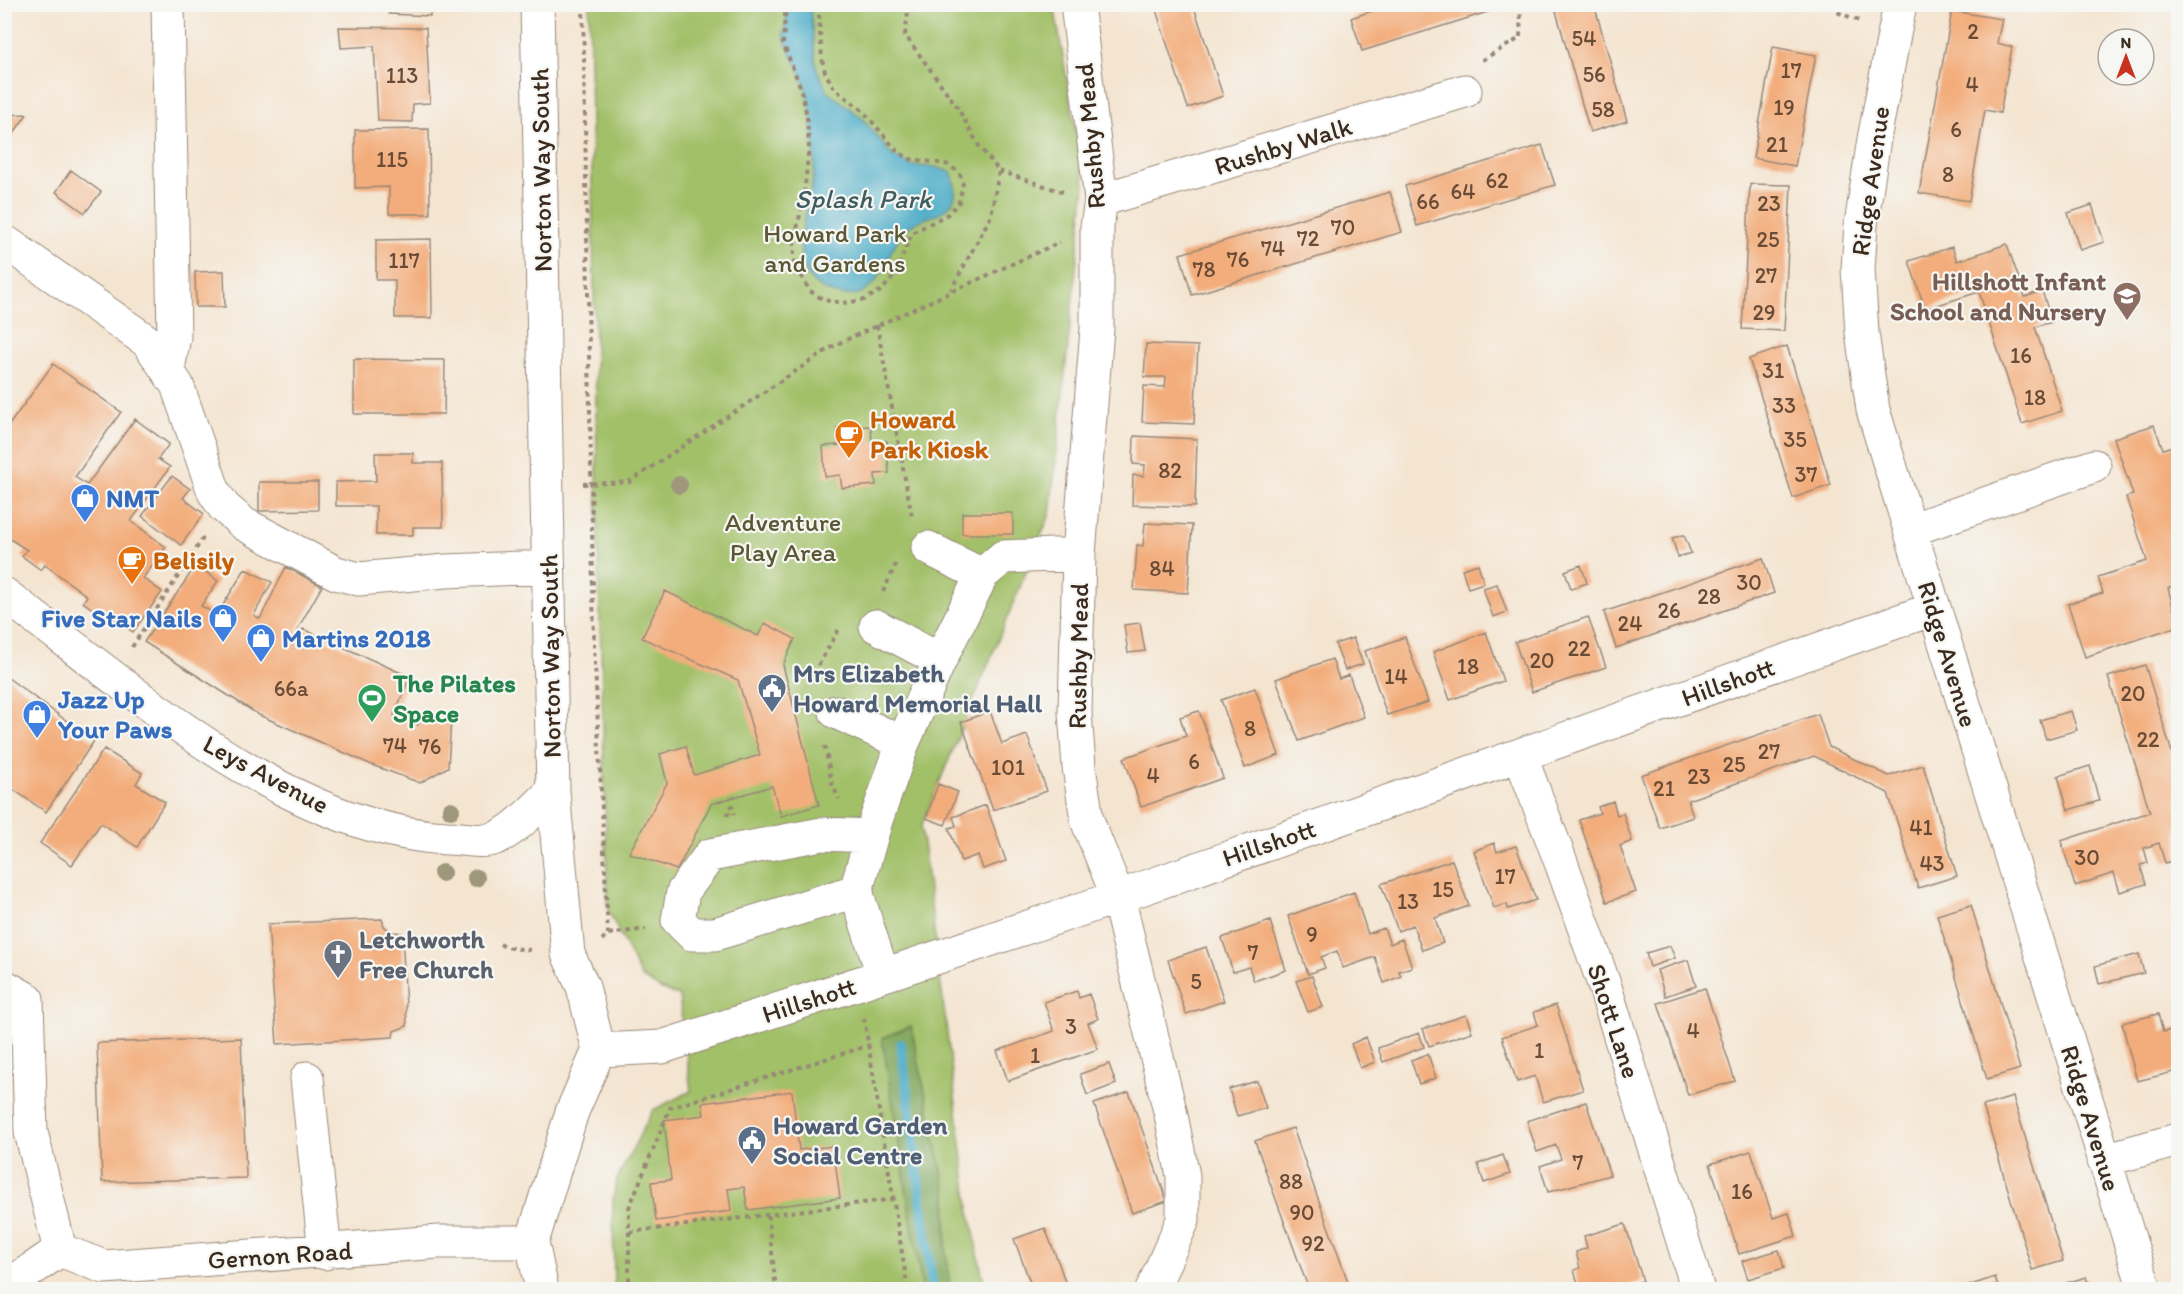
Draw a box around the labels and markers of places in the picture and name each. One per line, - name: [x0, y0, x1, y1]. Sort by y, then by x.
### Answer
- place label: Hillshott Infant School and Nursery: [1890, 265, 2107, 327]
- school or university icon: Hillshott Infant School and Nursery: [2111, 280, 2143, 322]
- place label: Howard Park Kiosk: [870, 403, 989, 465]
- cafe icon: Howard Park Kiosk: [833, 418, 865, 460]
- shop icon: NMT: [69, 482, 101, 524]
- place label: NMT: [106, 482, 160, 514]
- cafe icon: Belisily: [116, 544, 148, 586]
- place label: Belisily: [153, 544, 235, 576]
- place label: Five Star Nails: [41, 602, 202, 634]
- shop icon: Five Star Nails: [207, 602, 239, 644]
- shop icon: Martins 2018: [245, 622, 277, 664]
- place label: Martins 2018: [282, 622, 431, 654]
- place label: Mrs Elizabeth Howard Memorial Hall: [793, 657, 1043, 719]
- place label: The Pilates Space: [392, 667, 516, 729]
- public building icon: Mrs Elizabeth Howard Memorial Hall: [756, 672, 788, 714]
- sports icon: The Pilates Space: [356, 682, 388, 724]
- place label: Jazz Up Your Paws: [57, 683, 173, 745]
- shop icon: Jazz Up Your Paws: [21, 698, 53, 740]
- place label: Letchworth Free Church: [359, 923, 494, 985]
- church icon: Letchworth Free Church: [322, 938, 354, 980]
- place label: Howard Garden Social Centre: [773, 1109, 948, 1171]
- public building icon: Howard Garden Social Centre: [736, 1124, 768, 1166]

